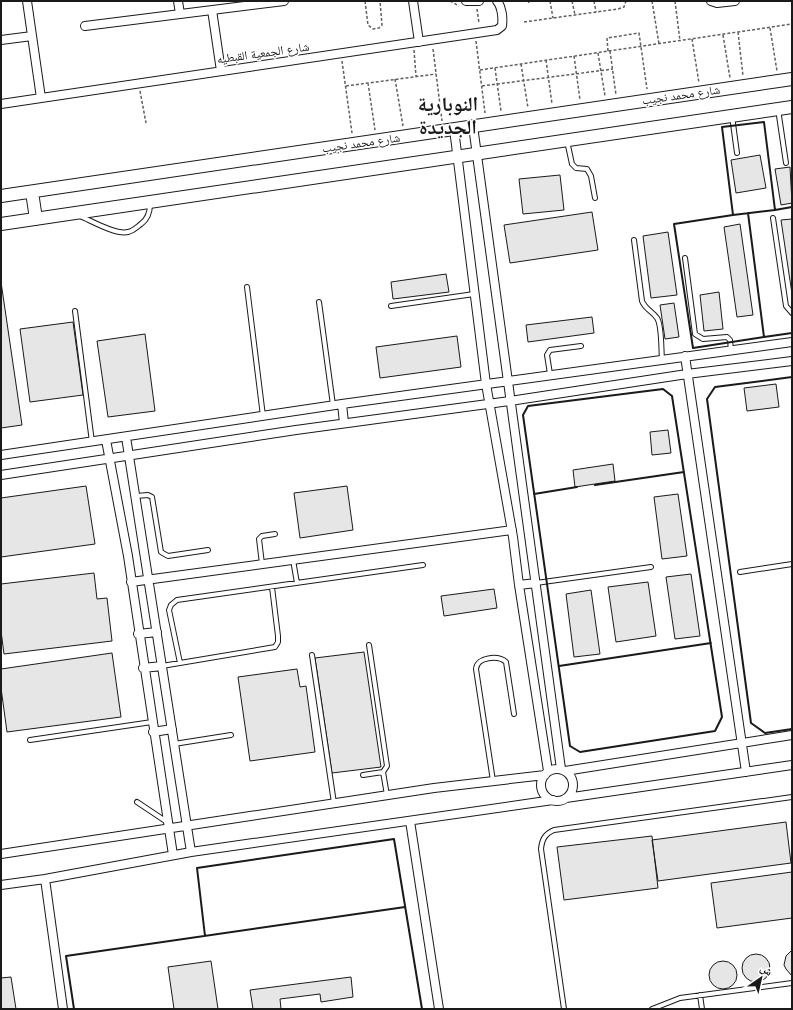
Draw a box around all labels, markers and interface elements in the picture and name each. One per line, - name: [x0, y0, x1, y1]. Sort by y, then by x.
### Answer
- street label: شارع الجمعية القبطيه: [216, 39, 310, 67]
- street label: شارع محمد نجيب: [641, 82, 721, 108]
- district label: النوبارية الجديدة: [418, 91, 478, 139]
- street label: شارع محمد نجيب: [321, 130, 401, 156]
- north arrow: [741, 958, 781, 998]
- text: ش: [757, 961, 776, 980]

